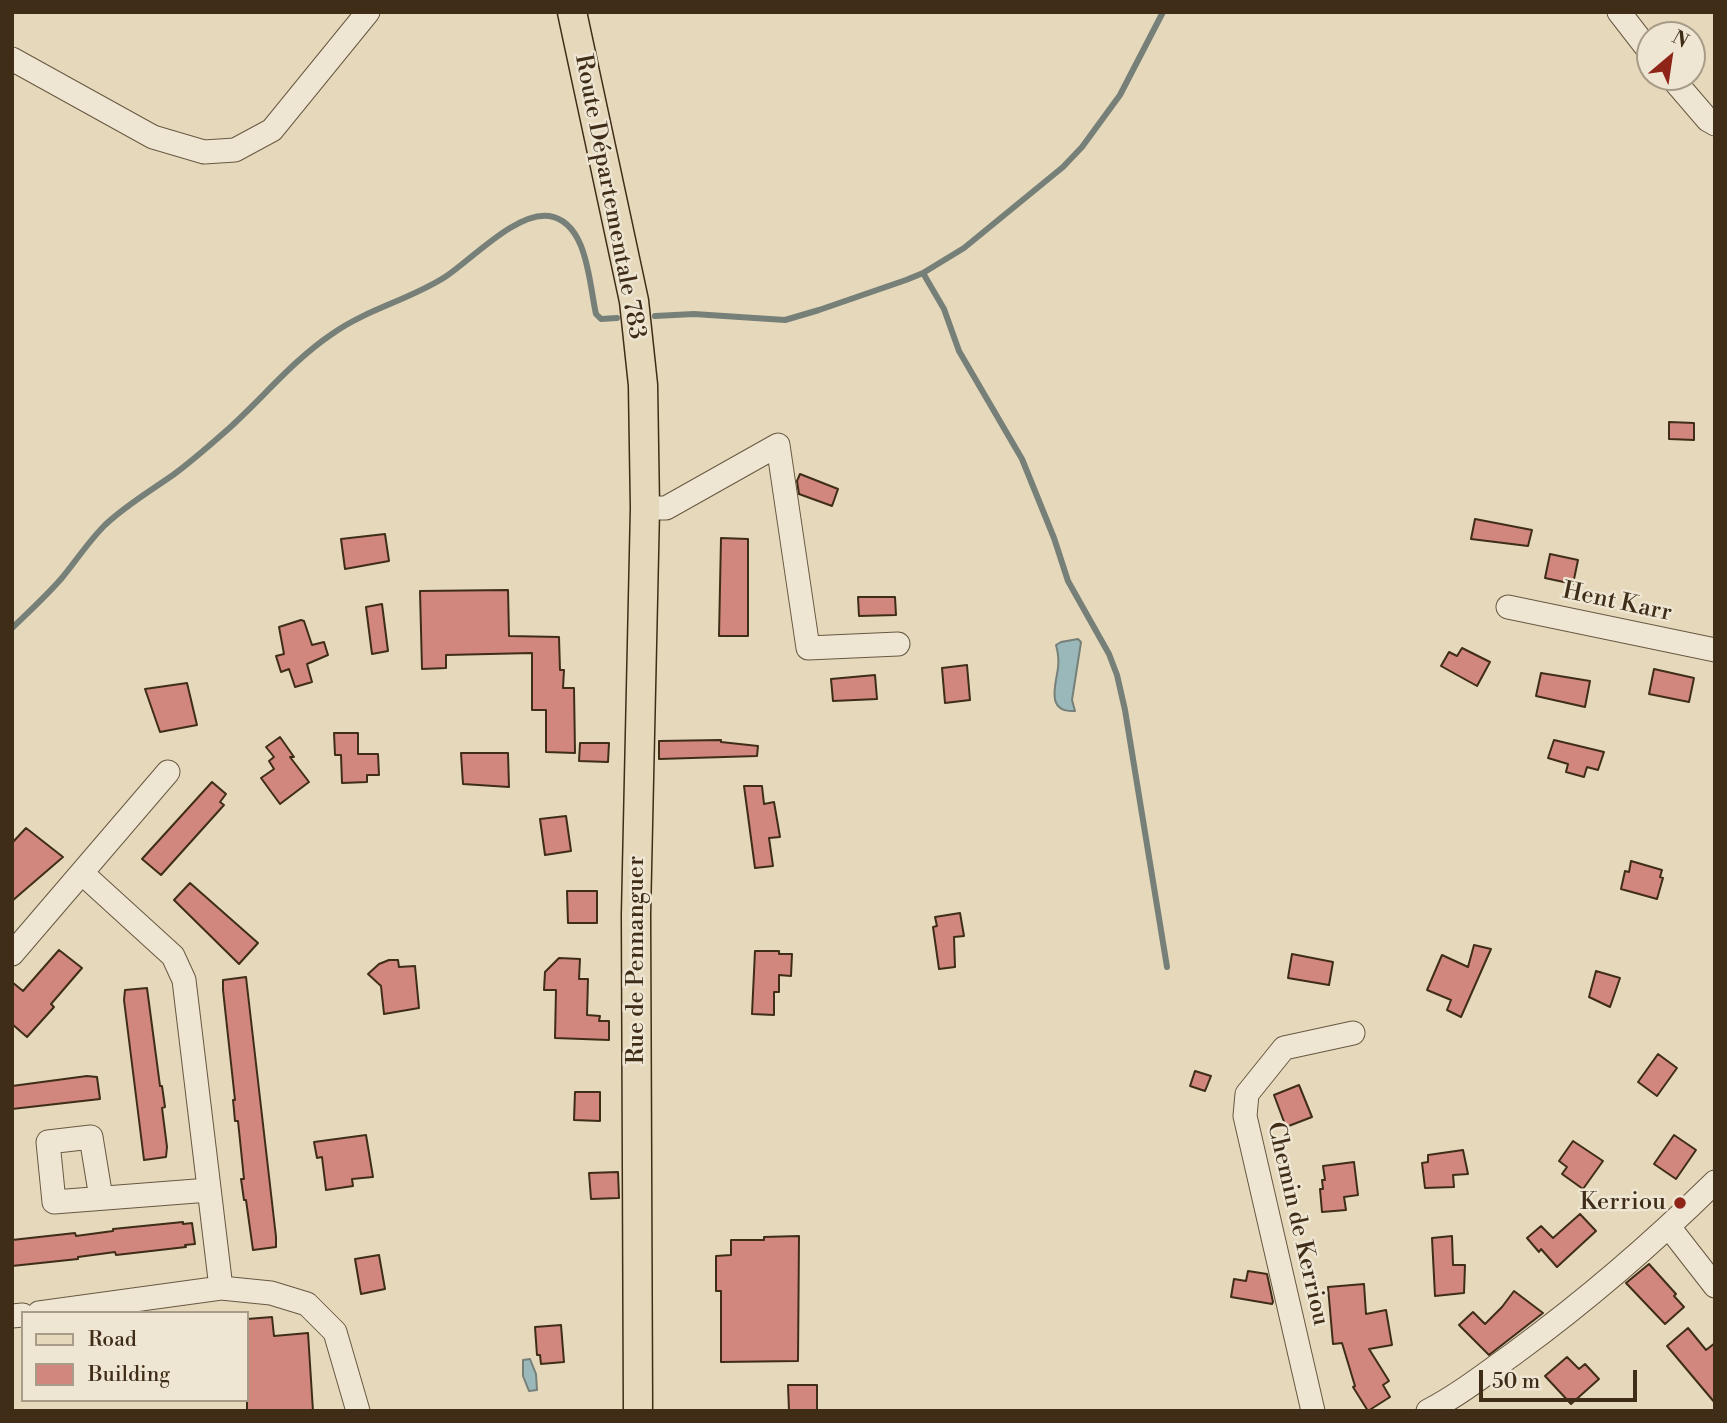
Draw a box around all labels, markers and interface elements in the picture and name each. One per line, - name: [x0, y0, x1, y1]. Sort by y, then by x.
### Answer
- north arrow: [1636, 21, 1706, 91]
- text: N: [1668, 25, 1693, 54]
- street label: Route Départementale 783: [567, 52, 651, 342]
- street label: Hent Karr: [1560, 577, 1674, 629]
- street label: Rue de Pennanguer: [623, 856, 651, 1064]
- street label: Chemin de Kerriou: [1260, 1119, 1334, 1329]
- place label: Kerriou: [1580, 1189, 1666, 1217]
- marker: Kerriou: [1672, 1195, 1688, 1211]
- legend: [21, 1311, 248, 1402]
- text: Road: [88, 1327, 137, 1353]
- scale bar: [1482, 1356, 1640, 1400]
- text: Building: [88, 1362, 170, 1388]
- text: 50 m: [1492, 1369, 1540, 1395]

